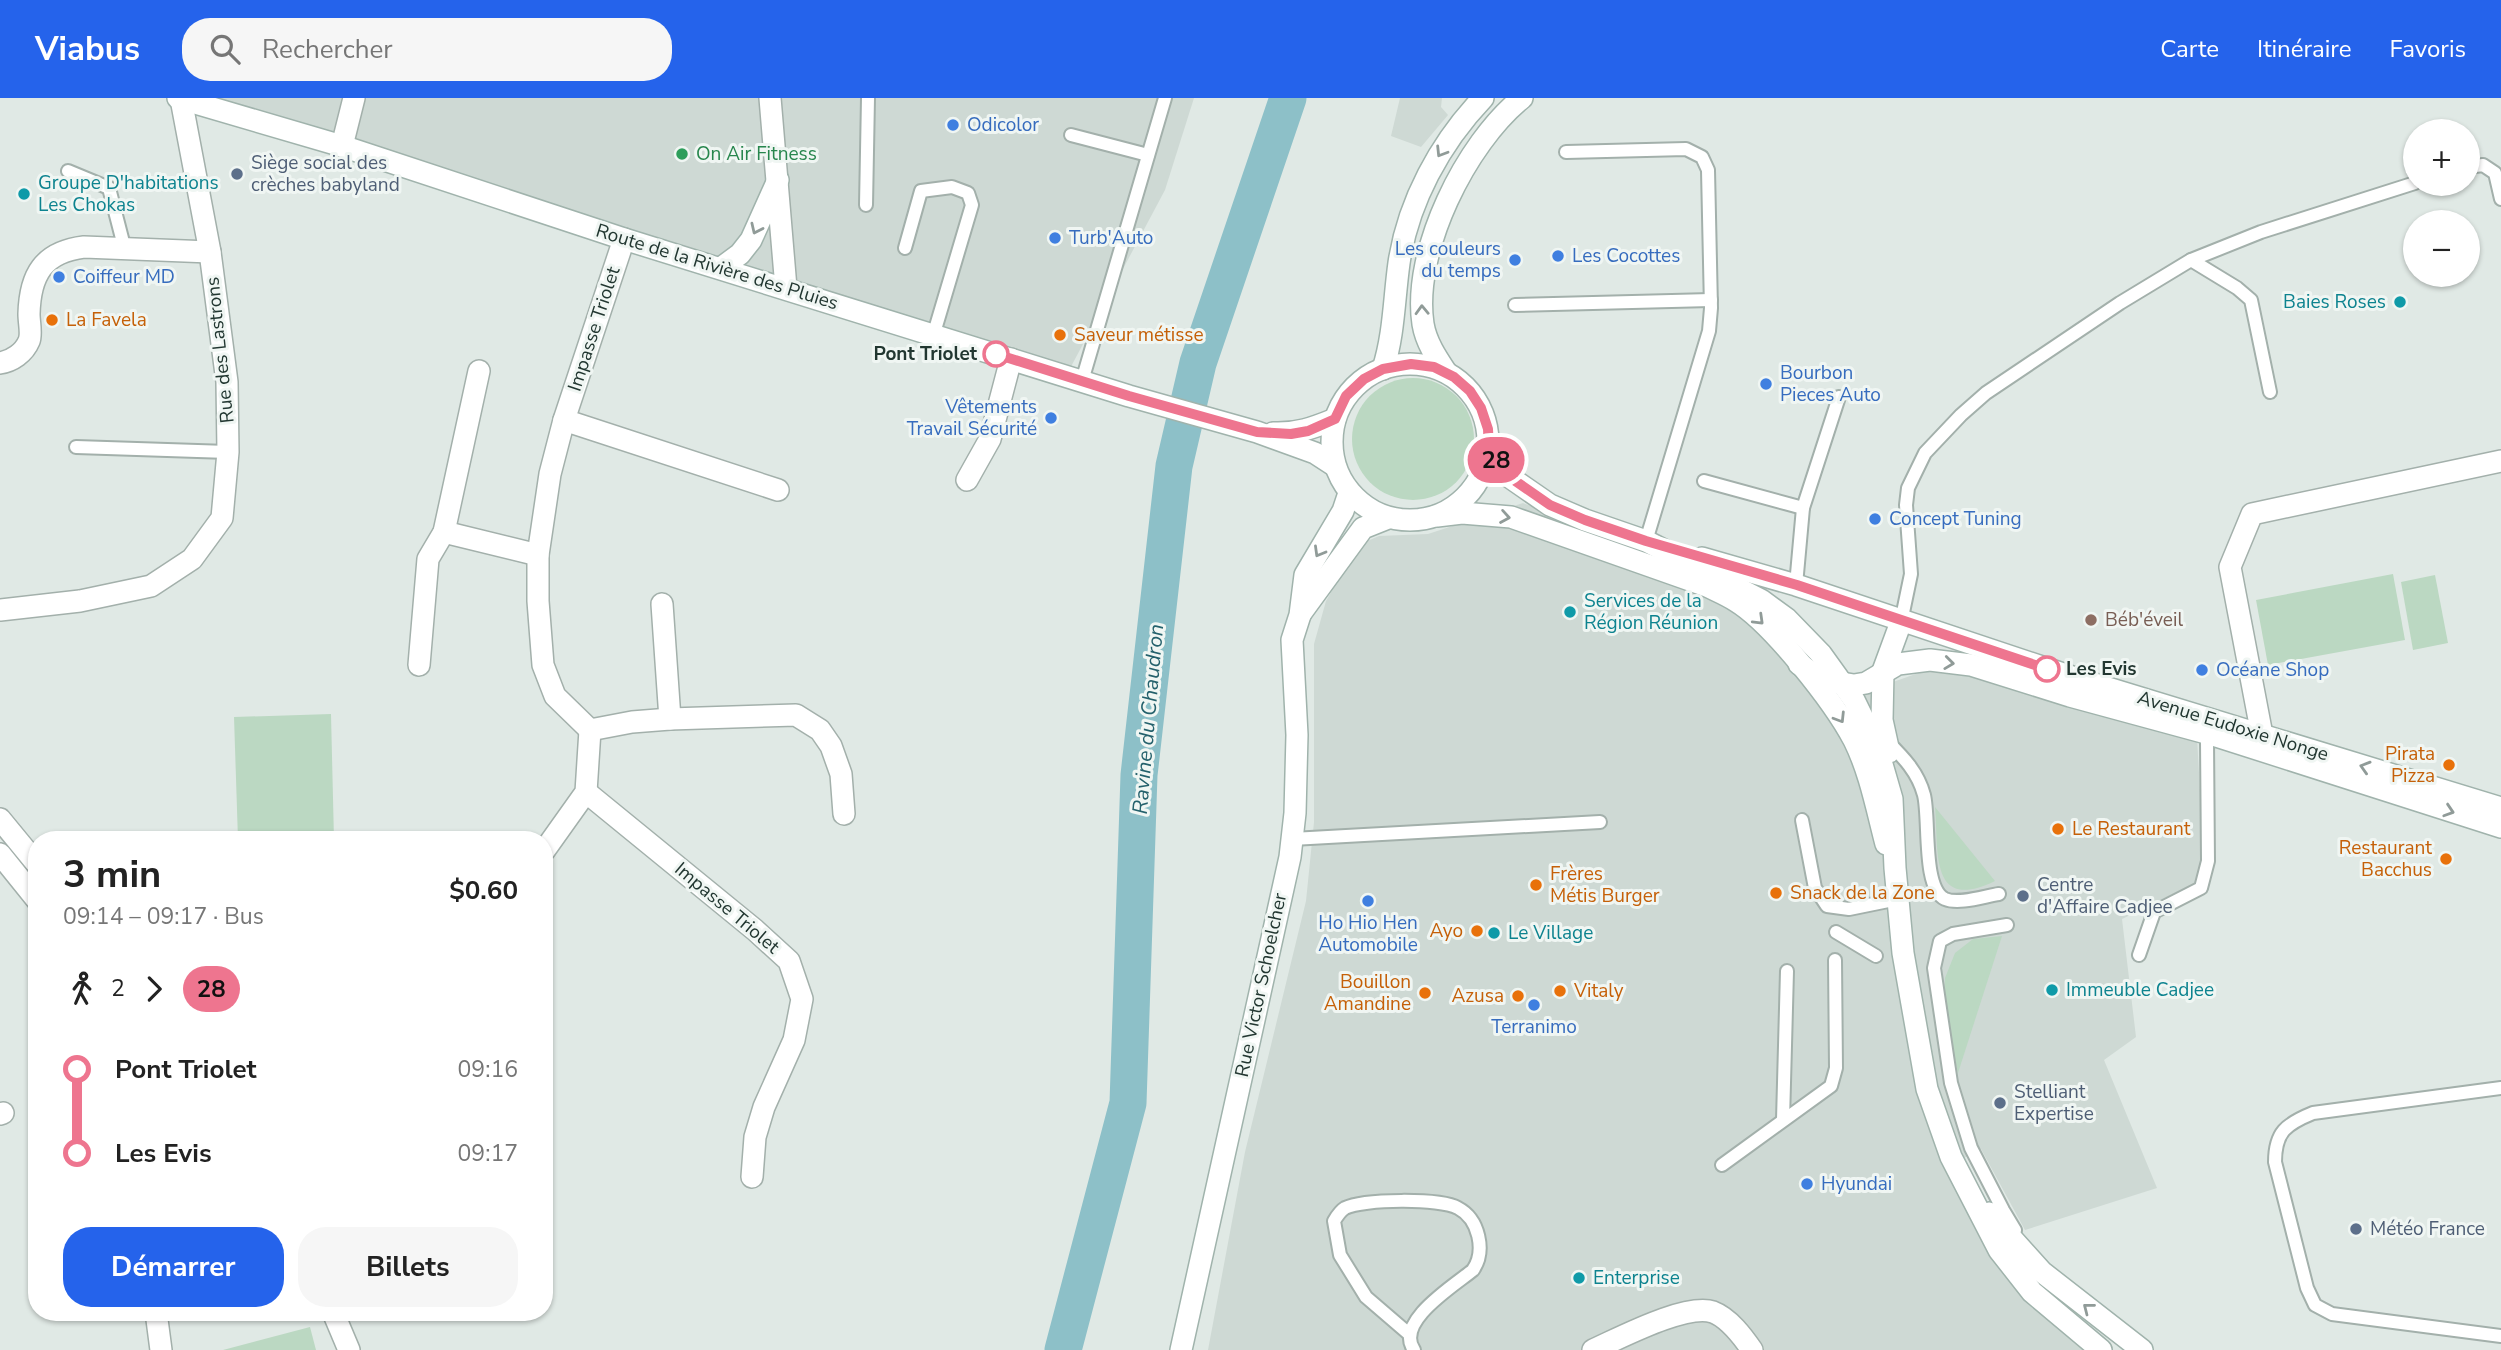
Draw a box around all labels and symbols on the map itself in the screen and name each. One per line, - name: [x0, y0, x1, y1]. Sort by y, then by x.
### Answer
- place label: Odicolor: [967, 112, 1039, 138]
- marker: Odicolor: [945, 117, 961, 133]
- place label: On Air Fitness: [696, 141, 817, 167]
- one-way arrow: [1437, 144, 1450, 157]
- marker: On Air Fitness: [674, 146, 690, 162]
- place label: Siège social des crèches babyland: [251, 150, 400, 198]
- marker: Siège social des crèches babyland: [229, 166, 245, 182]
- place label: Groupe D'habitations Les Chokas: [38, 170, 219, 218]
- marker: Groupe D'habitations Les Chokas: [16, 186, 32, 202]
- street label: Route de la Rivière des Pluies: [593, 218, 841, 316]
- one-way arrow: [750, 222, 764, 234]
- place label: Turb'Auto: [1069, 225, 1153, 251]
- marker: Turb'Auto: [1047, 230, 1063, 246]
- place label: Les couleurs du temps: [1395, 236, 1501, 284]
- place label: Les Cocottes: [1572, 243, 1680, 269]
- marker: Les Cocottes: [1550, 248, 1566, 264]
- marker: Les couleurs du temps: [1507, 252, 1523, 268]
- street label: Impasse Triolet: [562, 263, 626, 395]
- place label: Coiffeur MD: [73, 264, 175, 290]
- marker: Coiffeur MD: [51, 269, 67, 285]
- street label: Rue des Lastrons: [199, 276, 241, 424]
- place label: Baies Roses: [2283, 289, 2386, 315]
- marker: Baies Roses: [2392, 294, 2408, 310]
- one-way arrow: [1415, 304, 1430, 315]
- place label: La Favela: [66, 307, 147, 333]
- marker: La Favela: [44, 312, 60, 328]
- place label: Saveur métisse: [1074, 322, 1204, 348]
- marker: Saveur métisse: [1052, 327, 1068, 343]
- place label: Pont Triolet: [874, 341, 978, 367]
- marker: Pont Triolet: [983, 341, 1009, 367]
- place label: Bourbon Pieces Auto: [1780, 360, 1881, 408]
- marker: Bourbon Pieces Auto: [1758, 376, 1774, 392]
- place label: Vêtements Travail Sécurité: [907, 394, 1037, 442]
- marker: Vêtements Travail Sécurité: [1043, 410, 1059, 426]
- line badge: 28: [1464, 437, 1528, 483]
- place label: Concept Tuning: [1889, 506, 2022, 532]
- one-way arrow: [1499, 509, 1511, 524]
- marker: Concept Tuning: [1867, 511, 1883, 527]
- one-way arrow: [1314, 545, 1327, 558]
- place label: Services de la Région Réunion: [1584, 588, 1718, 636]
- marker: Services de la Région Réunion: [1562, 604, 1578, 620]
- place label: Béb'éveil: [2105, 607, 2183, 633]
- one-way arrow: [1751, 612, 1764, 625]
- marker: Béb'éveil: [2083, 612, 2099, 628]
- water label: Ravine du Chaudron: [1126, 623, 1170, 815]
- one-way arrow: [1943, 655, 1955, 670]
- marker: Les Evis: [2034, 656, 2060, 682]
- place label: Les Evis: [2066, 656, 2137, 682]
- place label: Océane Shop: [2216, 657, 2329, 683]
- marker: Océane Shop: [2194, 662, 2210, 678]
- street label: Avenue Eudoxie Nonge: [2134, 685, 2332, 767]
- one-way arrow: [1832, 711, 1845, 724]
- place label: Pirata Pizza: [2385, 741, 2435, 789]
- marker: Pirata Pizza: [2441, 757, 2457, 773]
- one-way arrow: [2360, 760, 2372, 775]
- one-way arrow: [2443, 802, 2455, 817]
- place label: Le Restaurant: [2072, 816, 2191, 842]
- marker: Le Restaurant: [2050, 821, 2066, 837]
- place label: Restaurant Bacchus: [2339, 835, 2432, 883]
- marker: Restaurant Bacchus: [2438, 851, 2454, 867]
- street label: Impasse Triolet: [669, 856, 785, 960]
- place label: Frères Métis Burger: [1550, 861, 1660, 909]
- place label: Centre d'Affaire Cadjee: [2037, 872, 2173, 920]
- marker: Frères Métis Burger: [1528, 877, 1544, 893]
- place label: Snack de la Zone: [1790, 880, 1935, 906]
- marker: Snack de la Zone: [1768, 885, 1784, 901]
- marker: Centre d'Affaire Cadjee: [2015, 888, 2031, 904]
- street label: Rue Victor Schoelcher: [1229, 890, 1293, 1079]
- marker: Ho Hio Hen Automobile: [1360, 893, 1376, 909]
- place label: Ho Hio Hen Automobile: [1318, 910, 1418, 958]
- place label: Ayo: [1429, 918, 1463, 944]
- place label: Le Village: [1508, 920, 1593, 946]
- marker: Ayo: [1469, 923, 1485, 939]
- marker: Le Village: [1486, 925, 1502, 941]
- place label: Bouillon Amandine: [1324, 969, 1411, 1017]
- place label: Immeuble Cadjee: [2066, 977, 2214, 1003]
- place label: Vitaly: [1573, 978, 1624, 1004]
- marker: Immeuble Cadjee: [2044, 982, 2060, 998]
- place label: Azusa: [1451, 983, 1504, 1009]
- marker: Vitaly: [1552, 983, 1568, 999]
- marker: Bouillon Amandine: [1417, 985, 1433, 1001]
- marker: Azusa: [1510, 988, 1526, 1004]
- marker: Terranimo: [1526, 997, 1542, 1013]
- place label: Terranimo: [1491, 1014, 1577, 1040]
- place label: Stelliant Expertise: [2014, 1079, 2094, 1127]
- marker: Stelliant Expertise: [1992, 1095, 2008, 1111]
- place label: Hyundai: [1821, 1171, 1892, 1197]
- marker: Hyundai: [1799, 1176, 1815, 1192]
- place label: Météo France: [2370, 1216, 2485, 1242]
- marker: Météo France: [2348, 1221, 2364, 1237]
- place label: Enterprise: [1593, 1265, 1680, 1291]
- marker: Enterprise: [1571, 1270, 1587, 1286]
- one-way arrow: [2083, 1304, 2096, 1317]

